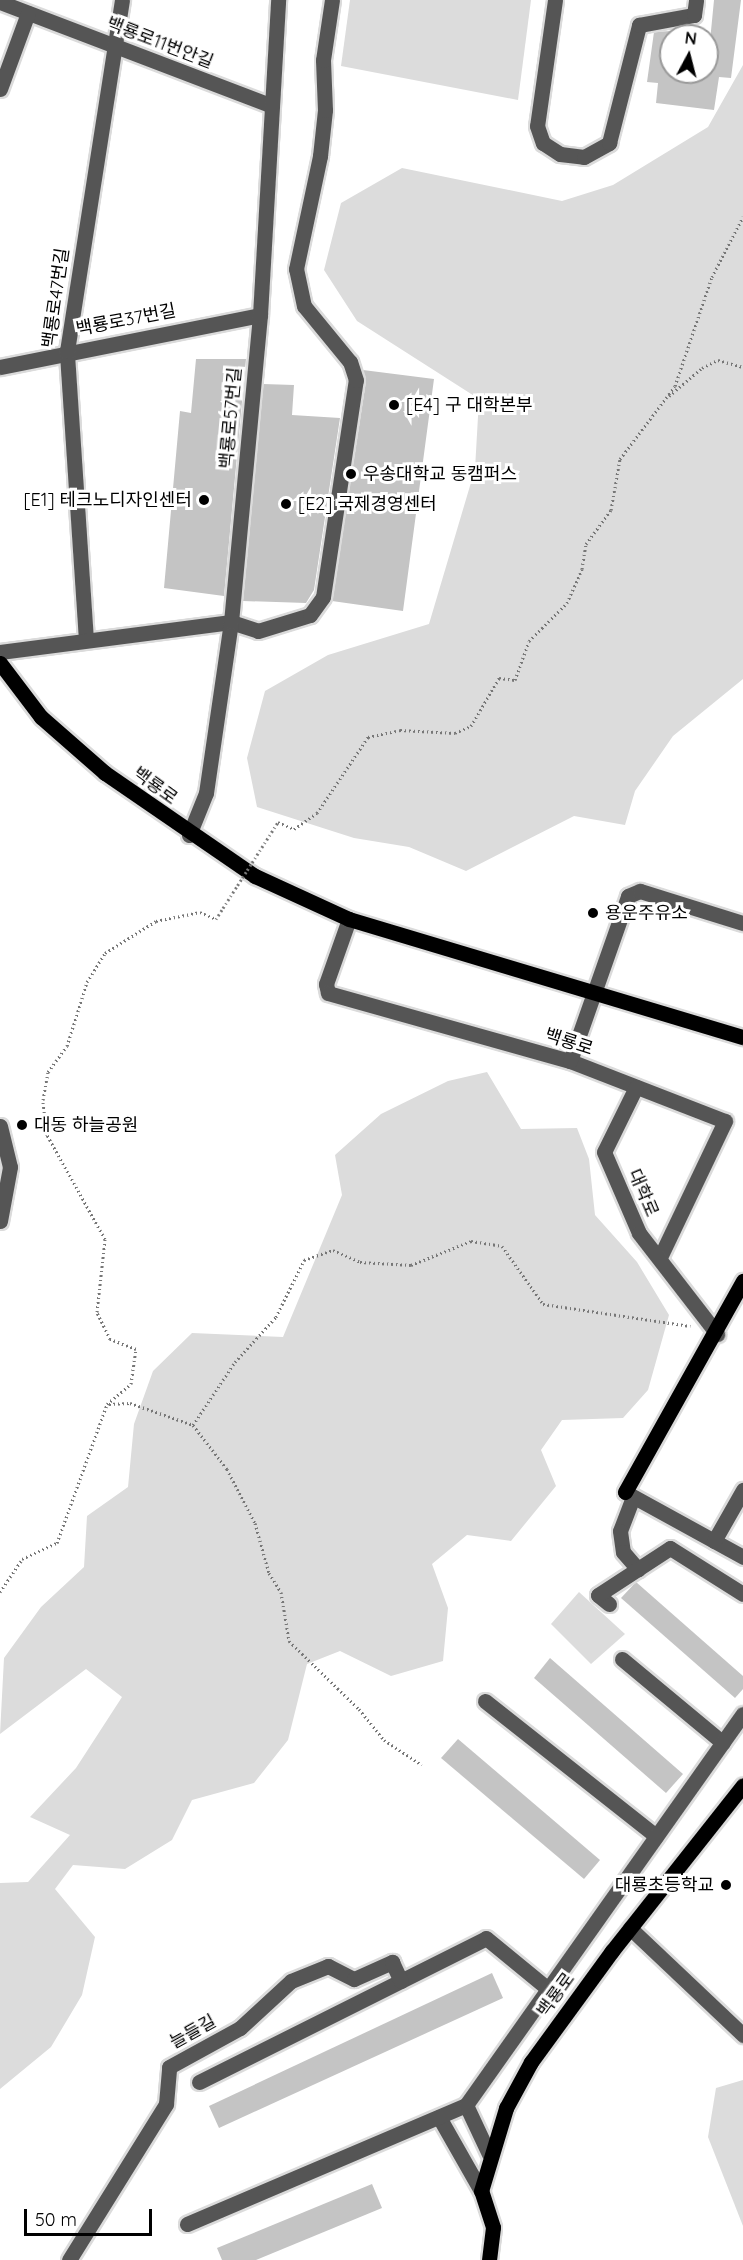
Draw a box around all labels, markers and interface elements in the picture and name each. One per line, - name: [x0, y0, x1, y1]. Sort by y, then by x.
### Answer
- street label: 백룡로11번안길: [104, 13, 216, 73]
- north arrow: [659, 24, 719, 84]
- text: N: [684, 27, 698, 49]
- street label: 백룡로47번길: [38, 246, 74, 350]
- street label: 백룡로37번길: [74, 300, 178, 340]
- street label: 백룡로57번길: [216, 366, 246, 470]
- place label: [E4] 구 대학본부: [406, 394, 533, 416]
- marker: [E4] 구 대학본부: [387, 398, 401, 412]
- place label: 우송대학교 동캠퍼스: [363, 463, 517, 485]
- marker: 우송대학교 동캠퍼스: [344, 467, 358, 481]
- place label: [E1] 테크노디자인센터: [23, 489, 192, 511]
- marker: [E1] 테크노디자인센터: [197, 493, 211, 507]
- place label: [E2] 국제경영센터: [298, 493, 437, 515]
- marker: [E2] 국제경영센터: [279, 497, 293, 511]
- street label: 백룡로: [129, 763, 181, 809]
- place label: 용운주유소: [605, 902, 688, 924]
- marker: 용운주유소: [586, 906, 600, 920]
- street label: 백룡로: [542, 1024, 596, 1060]
- place label: 대동 하늘공원: [34, 1114, 138, 1136]
- marker: 대동 하늘공원: [15, 1118, 29, 1132]
- street label: 대학로: [623, 1166, 663, 1220]
- place label: 대룡초등학교: [615, 1874, 714, 1896]
- marker: 대룡초등학교: [719, 1878, 733, 1892]
- street label: 백룡로: [533, 1969, 579, 2021]
- street label: 늘들길: [166, 2011, 220, 2053]
- scale bar: [27, 2197, 154, 2235]
- text: 50 m: [35, 2208, 77, 2231]

